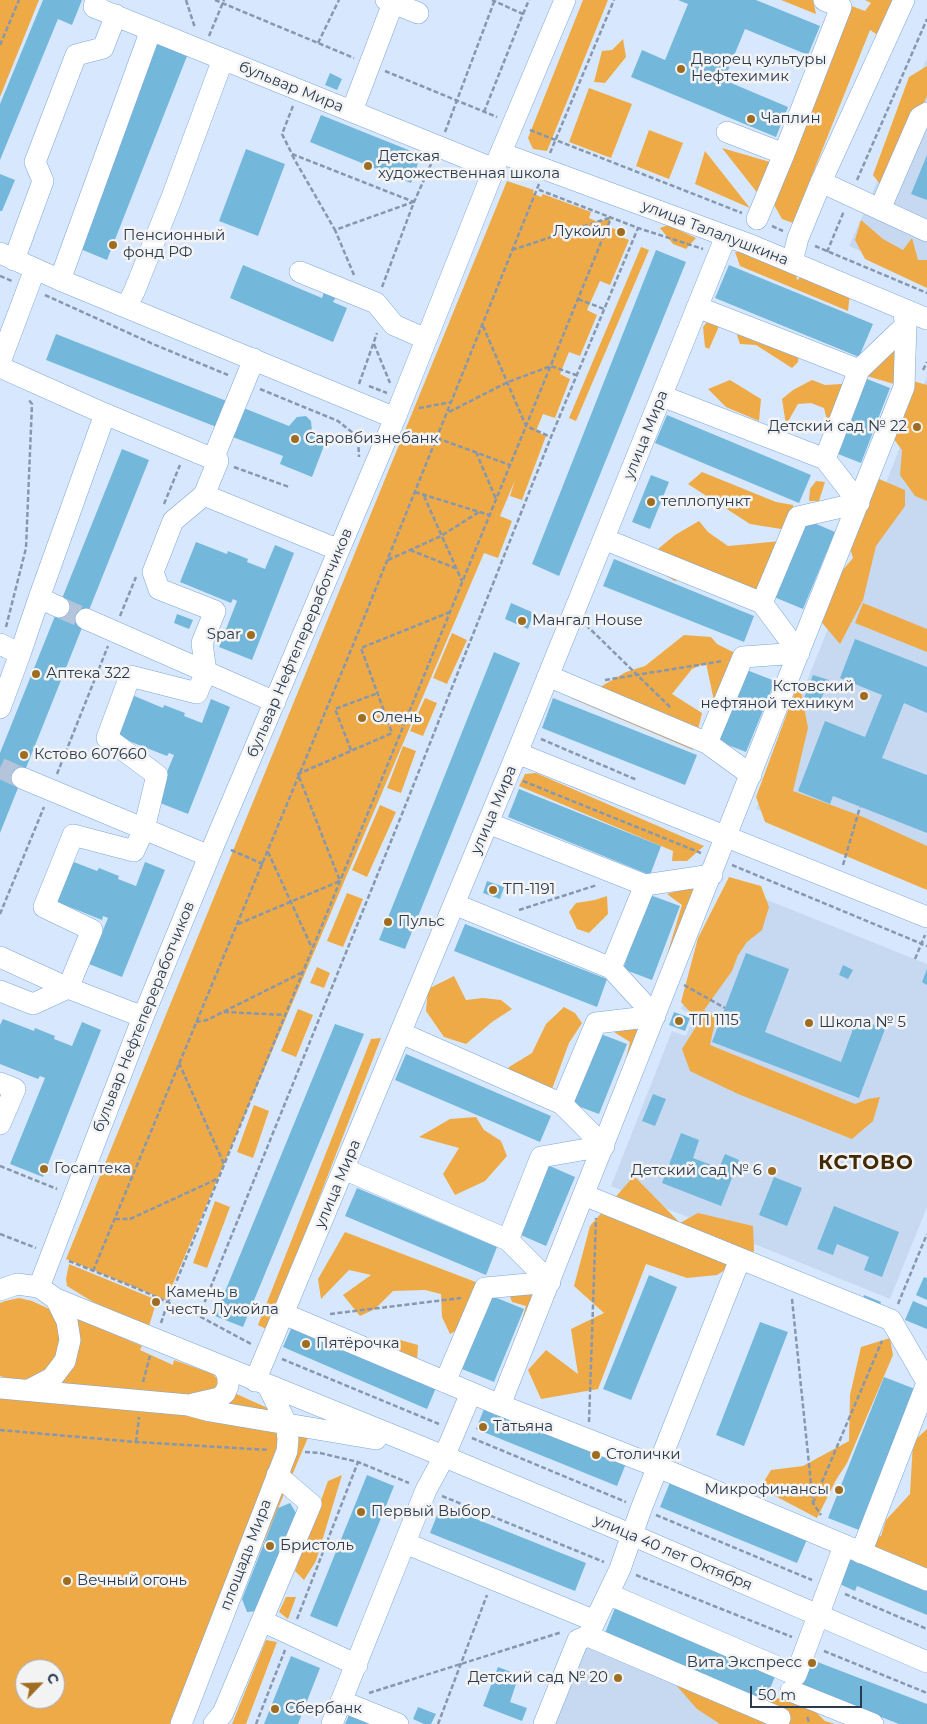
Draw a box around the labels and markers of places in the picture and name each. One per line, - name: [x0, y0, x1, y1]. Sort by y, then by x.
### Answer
- place label: Дворец культуры Нефтехимик: [691, 51, 826, 86]
- marker: Дворец культуры Нефтехимик: [675, 63, 687, 75]
- place label: Чаплин: [761, 110, 821, 128]
- marker: Чаплин: [745, 113, 757, 125]
- place label: Детская художественная школа: [378, 148, 560, 183]
- marker: Детская художественная школа: [362, 160, 374, 172]
- place label: Лукойл: [553, 223, 611, 241]
- marker: Лукойл: [615, 226, 627, 238]
- place label: Пенсионный фонд РФ: [123, 227, 225, 262]
- marker: Пенсионный фонд РФ: [107, 239, 119, 251]
- place label: Детский сад № 22: [768, 418, 907, 436]
- marker: Детский сад № 22: [911, 421, 923, 433]
- place label: Саровбизнебанк: [305, 430, 438, 448]
- marker: Саровбизнебанк: [289, 433, 301, 445]
- place label: теплопункт: [661, 493, 750, 511]
- marker: теплопункт: [645, 496, 657, 508]
- place label: Мангал House: [532, 612, 643, 630]
- marker: Мангал House: [516, 615, 528, 627]
- place label: Spar: [207, 626, 241, 644]
- marker: Spar: [245, 629, 257, 641]
- place label: Аптека 322: [46, 665, 130, 683]
- marker: Аптека 322: [30, 668, 42, 680]
- place label: Кстовский нефтяной техникум: [700, 678, 854, 713]
- marker: Кстовский нефтяной техникум: [858, 690, 870, 702]
- place label: Олень: [372, 709, 422, 727]
- marker: Олень: [356, 712, 368, 724]
- place label: Кстово 607660: [34, 746, 147, 764]
- marker: Кстово 607660: [18, 749, 30, 761]
- place label: ТП-1191: [503, 881, 555, 899]
- marker: ТП-1191: [487, 884, 499, 896]
- place label: Пульс: [398, 913, 445, 931]
- marker: Пульс: [382, 916, 394, 928]
- place label: ТП 1115: [689, 1012, 739, 1030]
- place label: Школа № 5: [819, 1014, 906, 1032]
- marker: ТП 1115: [673, 1015, 685, 1027]
- marker: Школа № 5: [803, 1017, 815, 1029]
- place label: Госаптека: [54, 1160, 131, 1178]
- place label: Детский сад № 6: [631, 1162, 762, 1180]
- marker: Госаптека: [38, 1163, 50, 1175]
- marker: Детский сад № 6: [766, 1165, 778, 1177]
- place label: Камень в честь Лукойла: [166, 1284, 279, 1319]
- marker: Камень в честь Лукойла: [150, 1296, 162, 1308]
- place label: Пятёрочка: [316, 1335, 400, 1353]
- marker: Пятёрочка: [300, 1338, 312, 1350]
- place label: Татьяна: [493, 1418, 553, 1436]
- marker: Татьяна: [477, 1421, 489, 1433]
- place label: Столички: [606, 1446, 681, 1464]
- marker: Столички: [590, 1449, 602, 1461]
- place label: Микрофинансы: [704, 1481, 829, 1499]
- marker: Микрофинансы: [833, 1484, 845, 1496]
- place label: Первый Выбор: [371, 1503, 491, 1521]
- marker: Первый Выбор: [355, 1506, 367, 1518]
- place label: Бристоль: [280, 1537, 354, 1555]
- marker: Бристоль: [264, 1540, 276, 1552]
- place label: Вечный огонь: [77, 1572, 187, 1590]
- marker: Вечный огонь: [61, 1575, 73, 1587]
- place label: Вита Экспресс: [687, 1654, 802, 1672]
- marker: Вита Экспресс: [806, 1657, 818, 1669]
- place label: Детский сад № 20: [468, 1669, 608, 1687]
- marker: Детский сад № 20: [612, 1672, 624, 1684]
- place label: Сбербанк: [285, 1700, 362, 1718]
- marker: Сбербанк: [269, 1703, 281, 1715]

